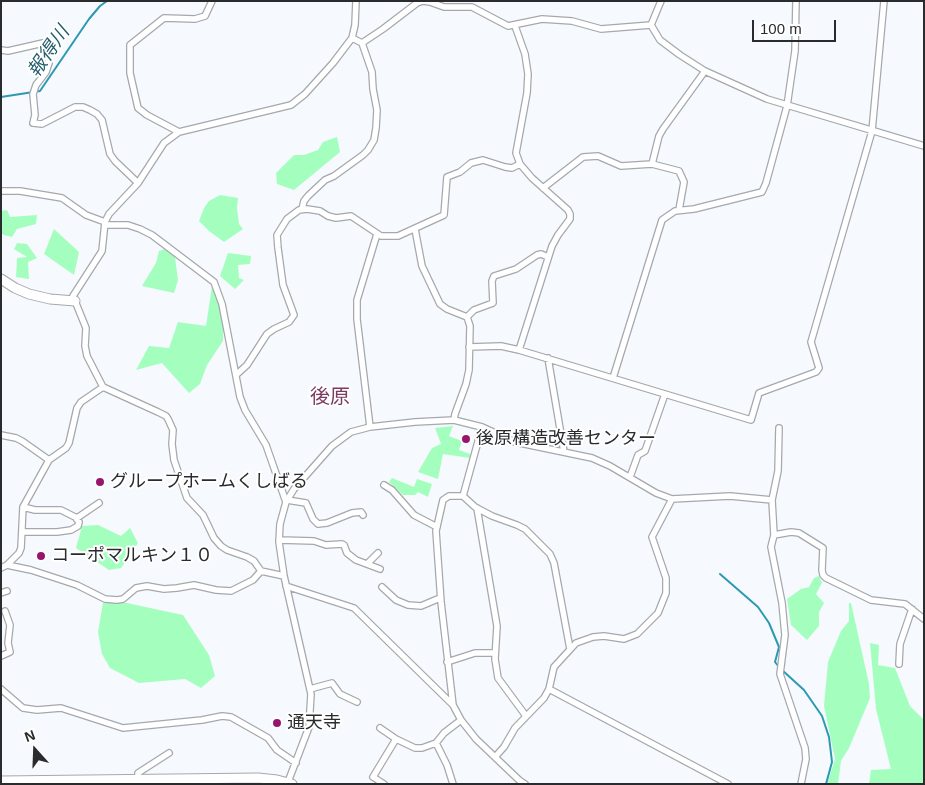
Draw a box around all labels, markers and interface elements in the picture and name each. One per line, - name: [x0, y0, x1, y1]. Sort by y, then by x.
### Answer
- scale bar: [755, 10, 839, 42]
- text: 100 m: [760, 20, 802, 37]
- water label: 報得川: [23, 22, 75, 82]
- district label: 後原: [310, 385, 350, 409]
- place label: 後原構造改善センター: [476, 428, 656, 450]
- marker: 後原構造改善センター: [460, 433, 472, 445]
- place label: グループホームくしばる: [110, 471, 308, 493]
- marker: グループホームくしばる: [94, 476, 106, 488]
- place label: コーポマルキン１０: [51, 545, 213, 567]
- marker: コーポマルキン１０: [35, 550, 47, 562]
- place label: 通天寺: [287, 712, 341, 734]
- marker: 通天寺: [271, 717, 283, 729]
- north arrow: [10, 725, 60, 775]
- text: N: [22, 727, 37, 745]

